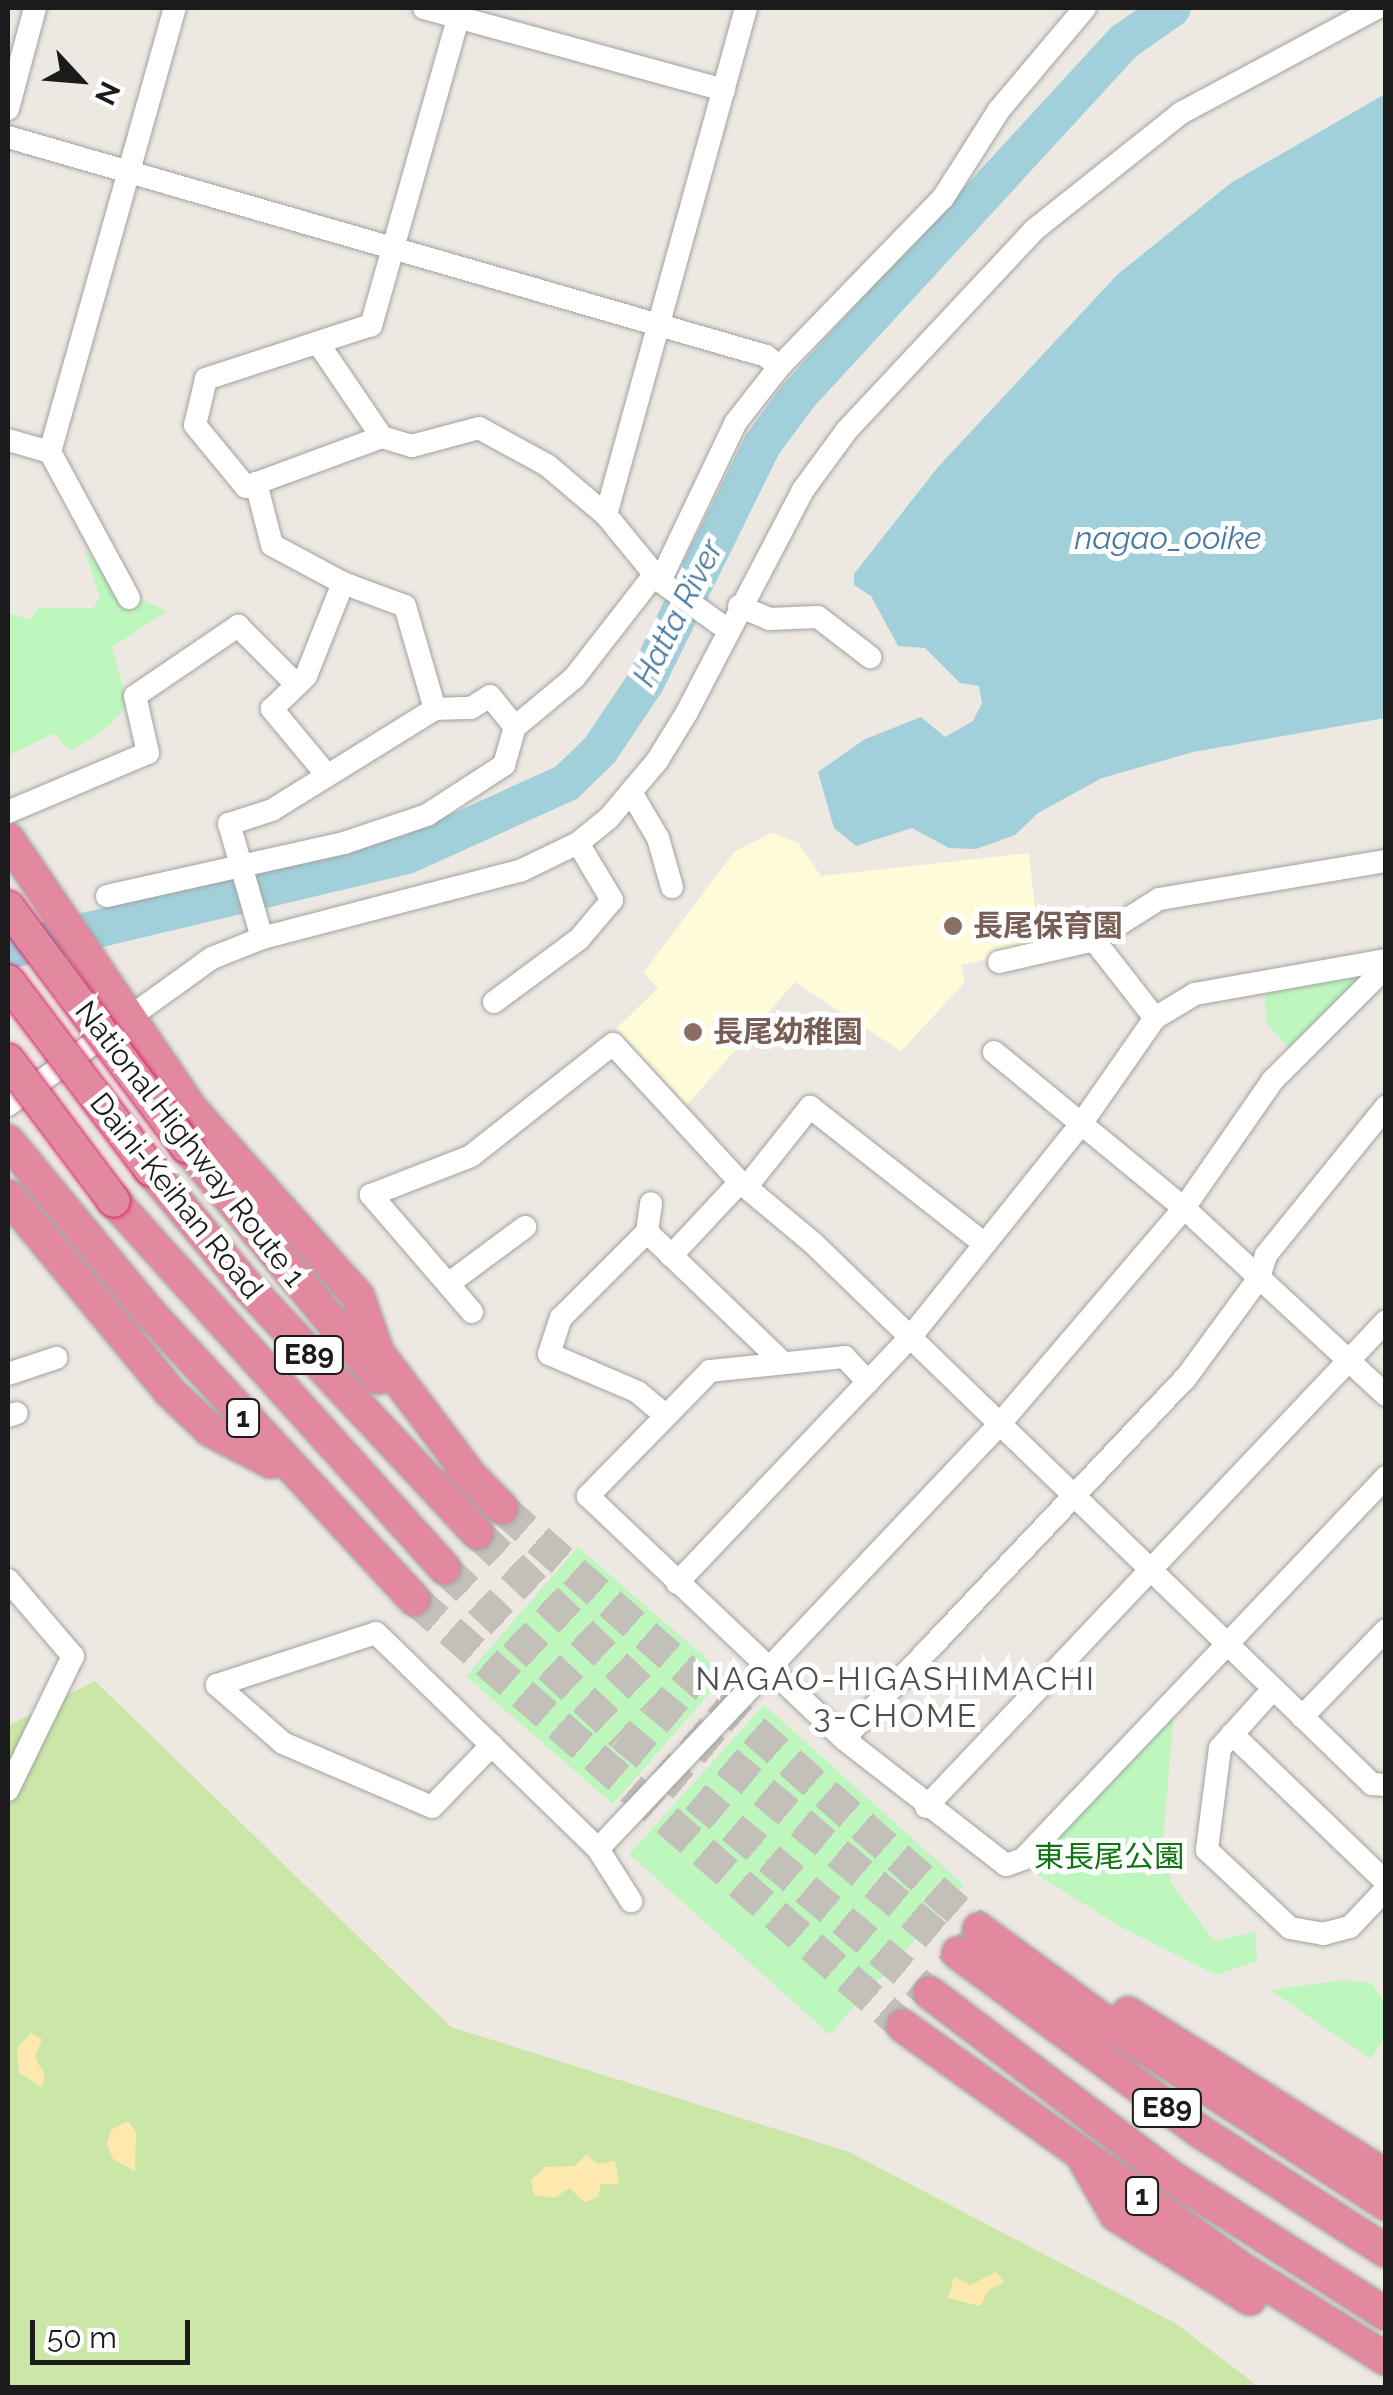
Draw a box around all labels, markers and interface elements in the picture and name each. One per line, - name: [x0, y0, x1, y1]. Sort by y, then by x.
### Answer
- north arrow: [30, 30, 130, 130]
- text: N: [88, 77, 127, 110]
- water label: nagao_ooike: [1075, 519, 1261, 557]
- water label: Hatta River: [625, 533, 731, 693]
- place label: 長尾保育園: [973, 908, 1123, 944]
- marker: 長尾保育園: [942, 915, 964, 937]
- street label: National Highway Route 1: [67, 993, 313, 1295]
- place label: 長尾幼稚園: [713, 1014, 863, 1050]
- marker: 長尾幼稚園: [682, 1021, 704, 1043]
- street label: Daini-Keihan Road: [82, 1086, 270, 1306]
- road number: E89: [272, 1332, 346, 1378]
- road number: 1: [226, 1395, 260, 1441]
- district label: NAGAO-HIGASHIMACHI 3-CHOME: [696, 1661, 1096, 1736]
- park label: 東長尾公園: [1034, 1839, 1184, 1875]
- road number: E89: [1130, 2085, 1204, 2131]
- road number: 1: [1124, 2173, 1160, 2219]
- scale bar: [35, 2300, 195, 2362]
- text: 50 m: [47, 2320, 117, 2355]

